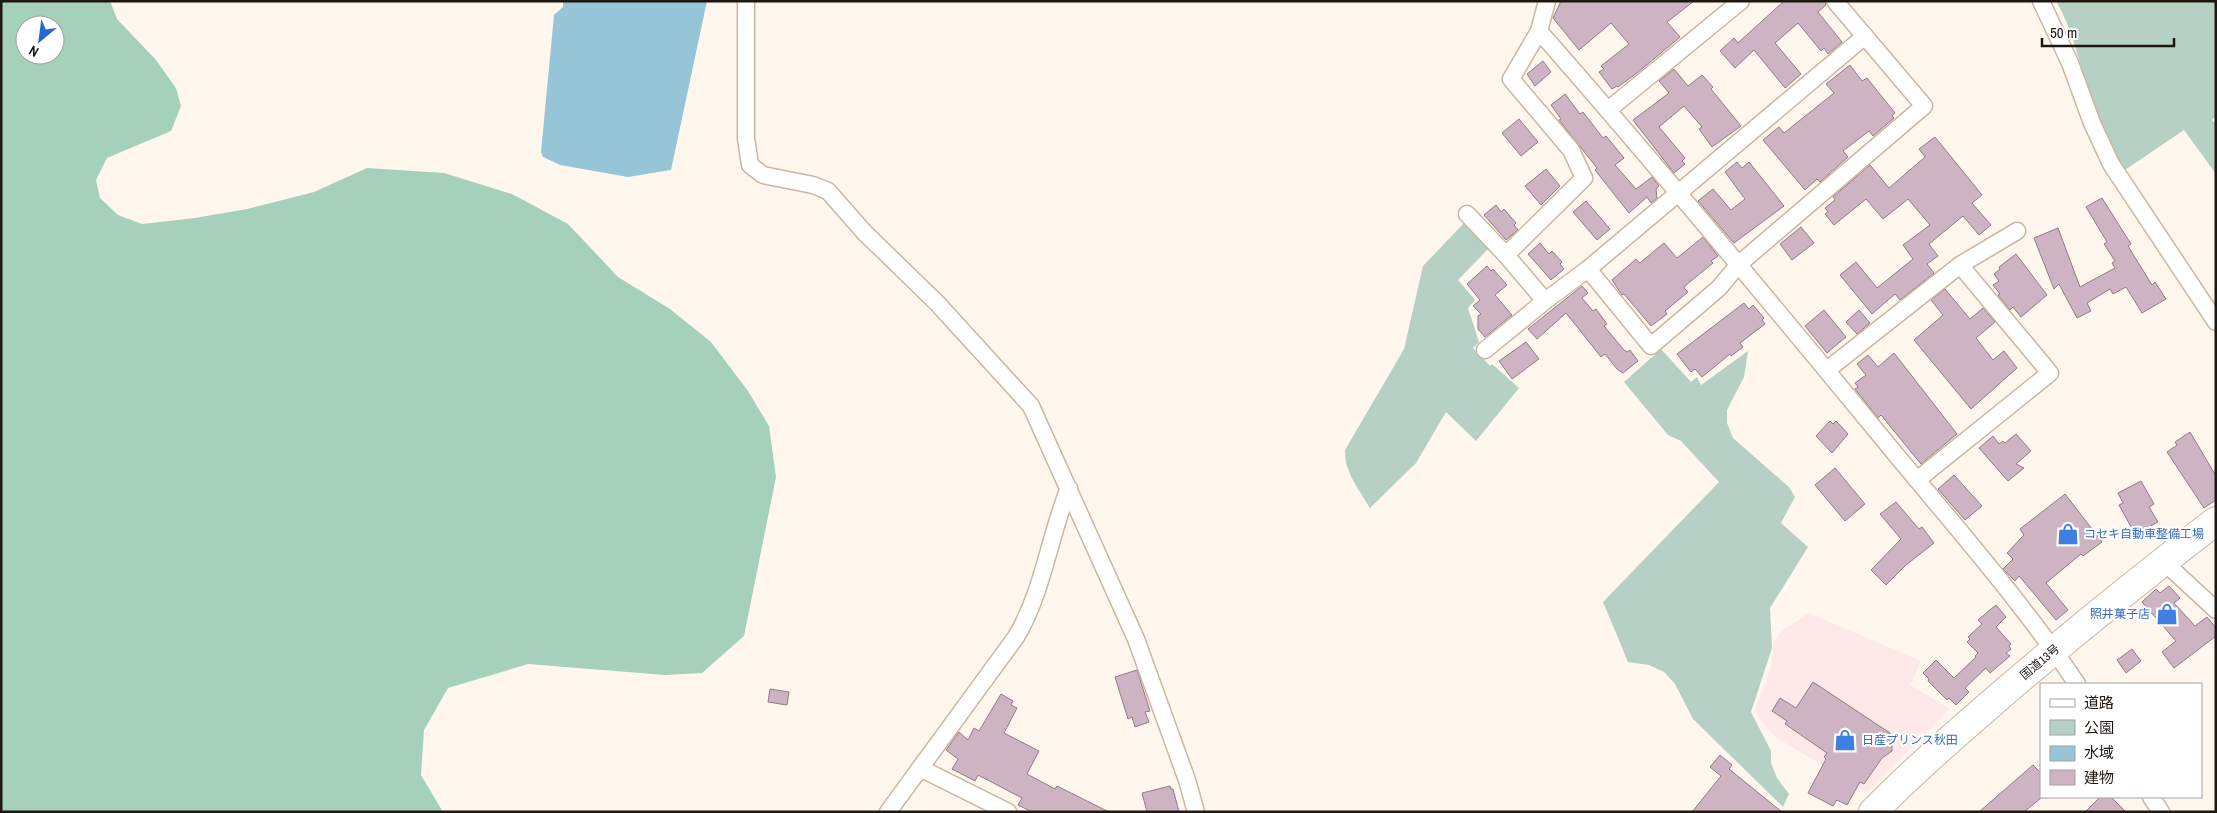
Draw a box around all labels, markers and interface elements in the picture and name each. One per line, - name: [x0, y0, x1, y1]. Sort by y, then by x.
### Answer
- north arrow: [15, 15, 65, 65]
- scale bar: [2042, 15, 2174, 47]
- text: 50 m: [2050, 22, 2077, 43]
- text: N: [26, 41, 42, 61]
- shop icon: コセキ自動車整備工場: [2055, 521, 2081, 547]
- place label: コセキ自動車整備工場: [2084, 526, 2204, 542]
- shop icon: 照井菓子店: [2154, 601, 2180, 627]
- place label: 照井菓子店: [2090, 606, 2150, 622]
- street label: 国道13号: [2017, 641, 2063, 683]
- legend: [2040, 683, 2202, 798]
- text: 道路: [2084, 692, 2114, 713]
- text: 公園: [2084, 717, 2114, 738]
- shop icon: 日産プリンス秋田: [1832, 727, 1858, 753]
- place label: 日産プリンス秋田: [1862, 732, 1958, 748]
- text: 水域: [2084, 742, 2114, 763]
- text: 建物: [2084, 767, 2114, 788]

